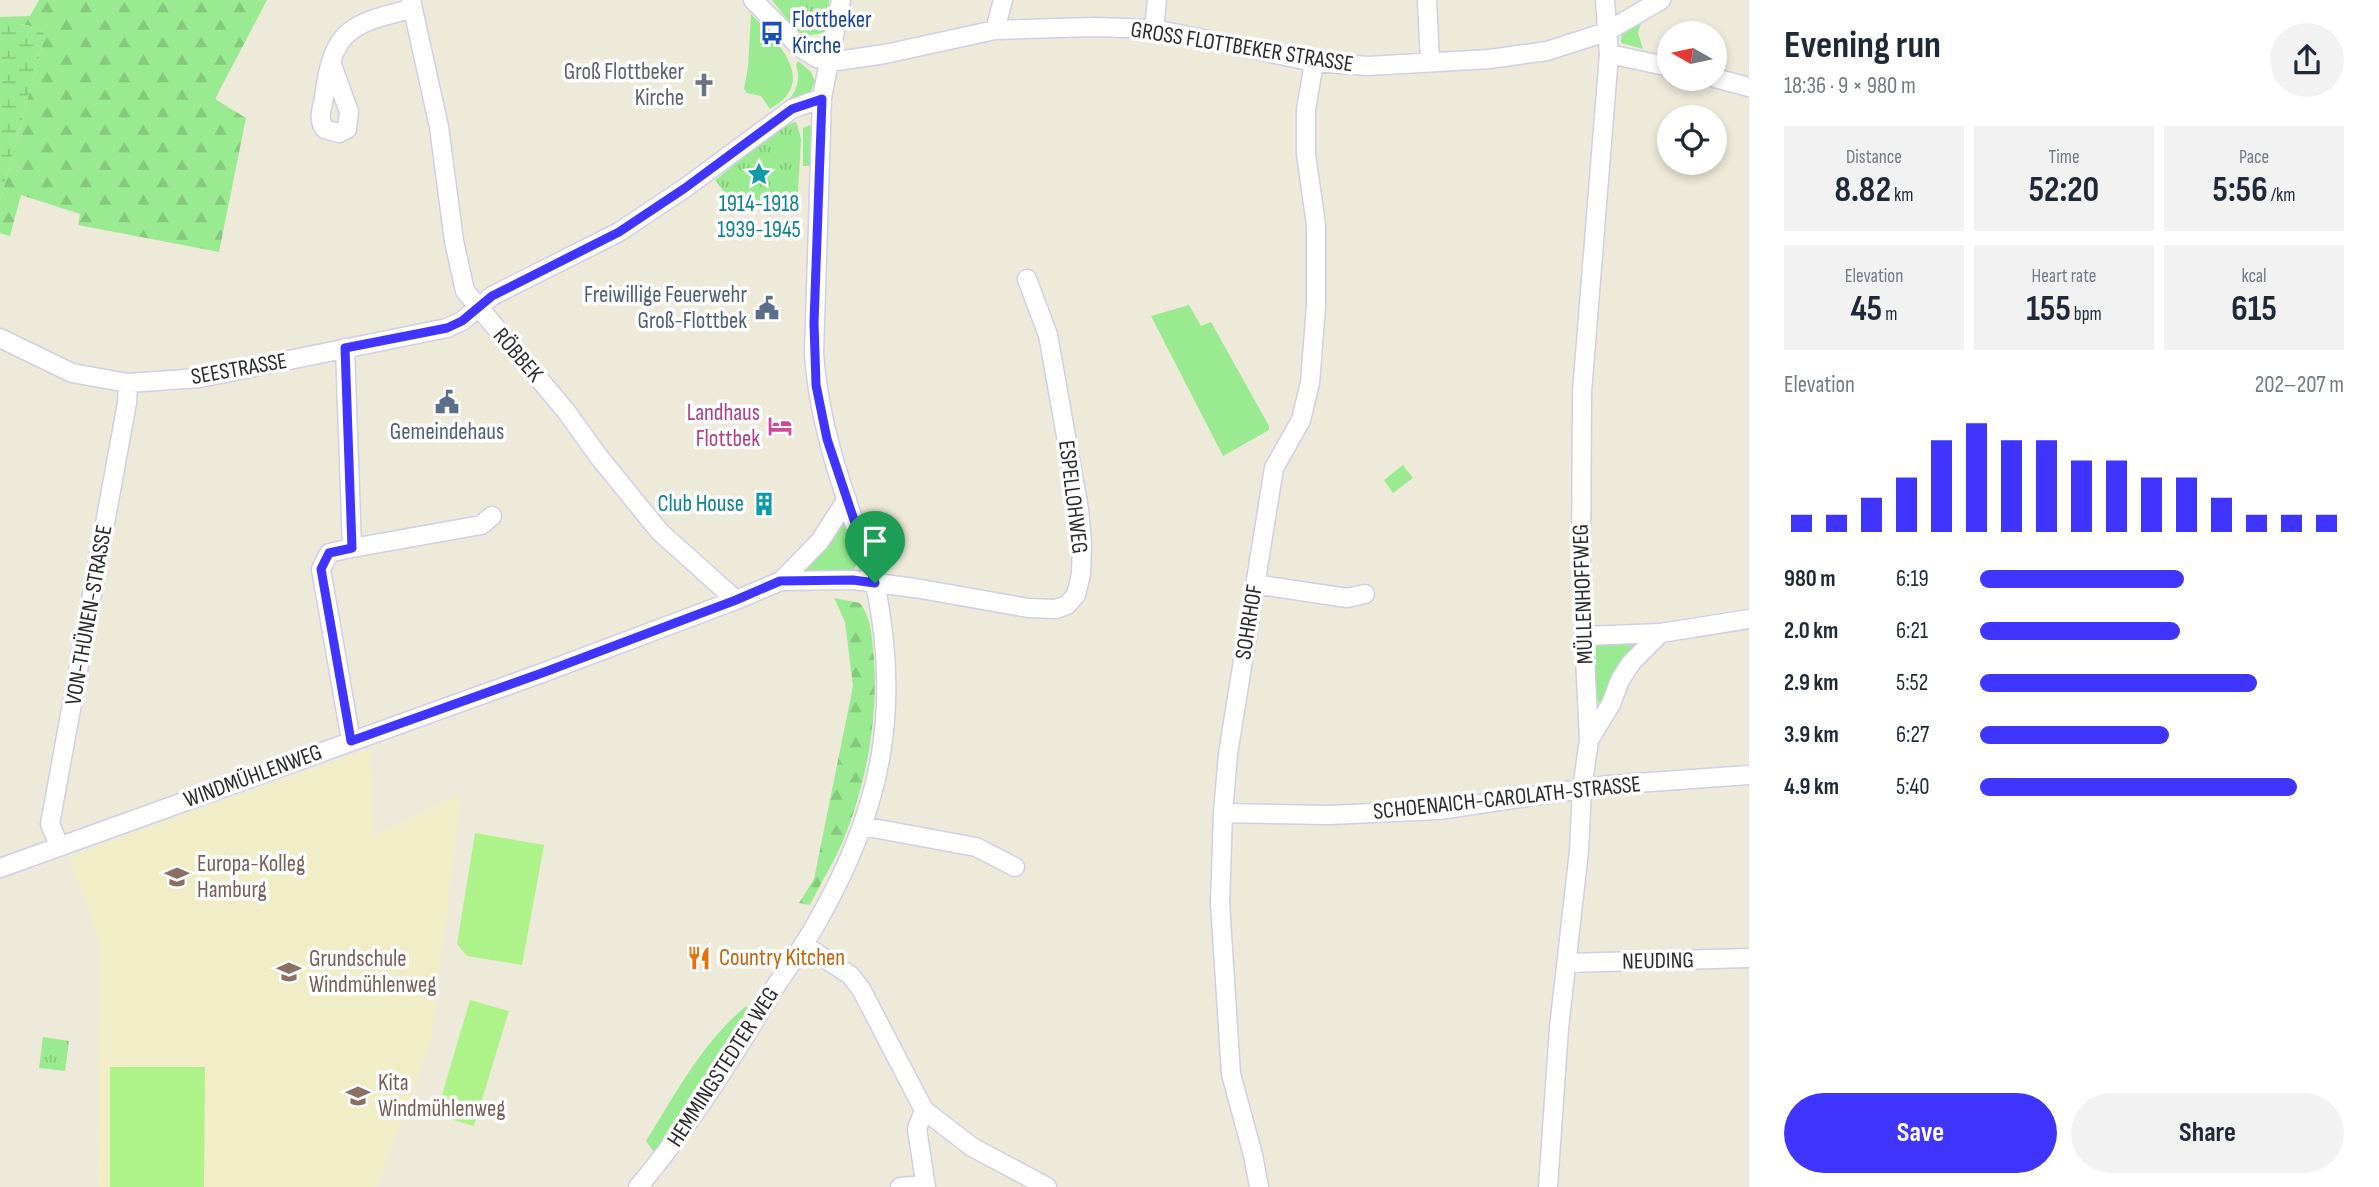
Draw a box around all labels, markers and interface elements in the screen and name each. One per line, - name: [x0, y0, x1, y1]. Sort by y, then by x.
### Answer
- place label: Flottbeker Kirche: [792, 6, 872, 60]
- street label: GROSS FLOTTBEKER STRASSE: [1129, 16, 1355, 78]
- bus stop icon: Flottbeker Kirche: [758, 19, 786, 47]
- north arrow: [1657, 21, 1727, 91]
- map controls: [1657, 21, 1727, 175]
- text: Evening run: [1784, 23, 1941, 68]
- button: share: [2270, 23, 2344, 97]
- place label: Groß Flottbeker Kirche: [564, 58, 684, 112]
- church icon: Groß Flottbeker Kirche: [690, 71, 718, 99]
- text: 18:36 · 9 × 980 m: [1784, 72, 1916, 100]
- button: locate: [1657, 105, 1727, 175]
- text: Distance: [1846, 146, 1902, 169]
- text: Time: [2048, 146, 2080, 169]
- text: Pace: [2239, 146, 2269, 169]
- place icon: 1914-1918 1939-1945: [745, 160, 773, 188]
- text: 8.82: [1835, 169, 1891, 212]
- text: 52:20: [2029, 169, 2099, 212]
- text: 5:56: [2213, 169, 2268, 212]
- text: km: [1891, 184, 1913, 207]
- text: /km: [2268, 184, 2295, 207]
- place label: 1914-1918 1939-1945: [717, 190, 801, 244]
- text: Elevation: [1845, 265, 1903, 288]
- text: Heart rate: [2032, 265, 2096, 288]
- text: kcal: [2241, 265, 2267, 288]
- place label: Freiwillige Feuerwehr Groß-Flottbek: [584, 281, 747, 335]
- text: 45: [1851, 288, 1882, 331]
- text: 155: [2026, 288, 2071, 331]
- text: 615: [2231, 288, 2277, 331]
- public building icon: Freiwillige Feuerwehr Groß-Flottbek: [753, 294, 781, 322]
- text: m: [1882, 303, 1897, 326]
- text: bpm: [2071, 303, 2102, 326]
- street label: RÖBBEK: [487, 322, 549, 388]
- street label: SEESTRASSE: [189, 347, 289, 391]
- text: Elevation: [1784, 371, 1855, 399]
- text: 202–207 m: [2255, 371, 2344, 399]
- public building icon: Gemeindehaus: [433, 388, 461, 416]
- place label: Landhaus Flottbek: [687, 399, 760, 453]
- hotel icon: Landhaus Flottbek: [766, 412, 794, 440]
- place label: Gemeindehaus: [390, 418, 504, 446]
- street label: ESPELLOHWEG: [1052, 439, 1094, 555]
- place label: Club House: [657, 490, 744, 518]
- building icon: Club House: [750, 490, 778, 518]
- pin: [845, 511, 905, 583]
- icon: arrive: [856, 522, 894, 560]
- street label: VON-THÜNEN-STRASSE: [59, 523, 119, 707]
- street label: MÜLLENHOFFWEG: [1567, 523, 1599, 665]
- text: 980 m: [1784, 565, 1836, 593]
- text: 6:19: [1896, 565, 1929, 593]
- street label: SOHRHOF: [1229, 583, 1269, 661]
- text: 2.0 km: [1784, 617, 1838, 645]
- text: 6:21: [1896, 617, 1928, 645]
- text: 2.9 km: [1784, 669, 1838, 697]
- text: 5:52: [1896, 669, 1928, 697]
- text: 3.9 km: [1784, 721, 1839, 749]
- text: 6:27: [1896, 721, 1929, 749]
- street label: WINDMÜHLENWEG: [180, 738, 326, 814]
- street label: SCHOENAICH-CAROLATH-STRASSE: [1372, 770, 1642, 826]
- text: 4.9 km: [1784, 773, 1839, 801]
- text: 5:40: [1896, 773, 1929, 801]
- place label: Europa-Kolleg Hamburg: [197, 850, 305, 904]
- school or university icon: Europa-Kolleg Hamburg: [163, 863, 191, 891]
- restaurant icon: Country Kitchen: [685, 944, 713, 972]
- place label: Country Kitchen: [719, 944, 845, 972]
- place label: Grundschule Windmühlenweg: [309, 945, 437, 999]
- street label: NEUDING: [1622, 946, 1694, 976]
- school or university icon: Grundschule Windmühlenweg: [275, 958, 303, 986]
- street label: HEMMINGSTEDTER WEG: [661, 982, 785, 1152]
- place label: Kita Windmühlenweg: [378, 1069, 506, 1123]
- school or university icon: Kita Windmühlenweg: [344, 1082, 372, 1110]
- button: Save: [1784, 1093, 2057, 1173]
- button: Share: [2071, 1093, 2344, 1173]

